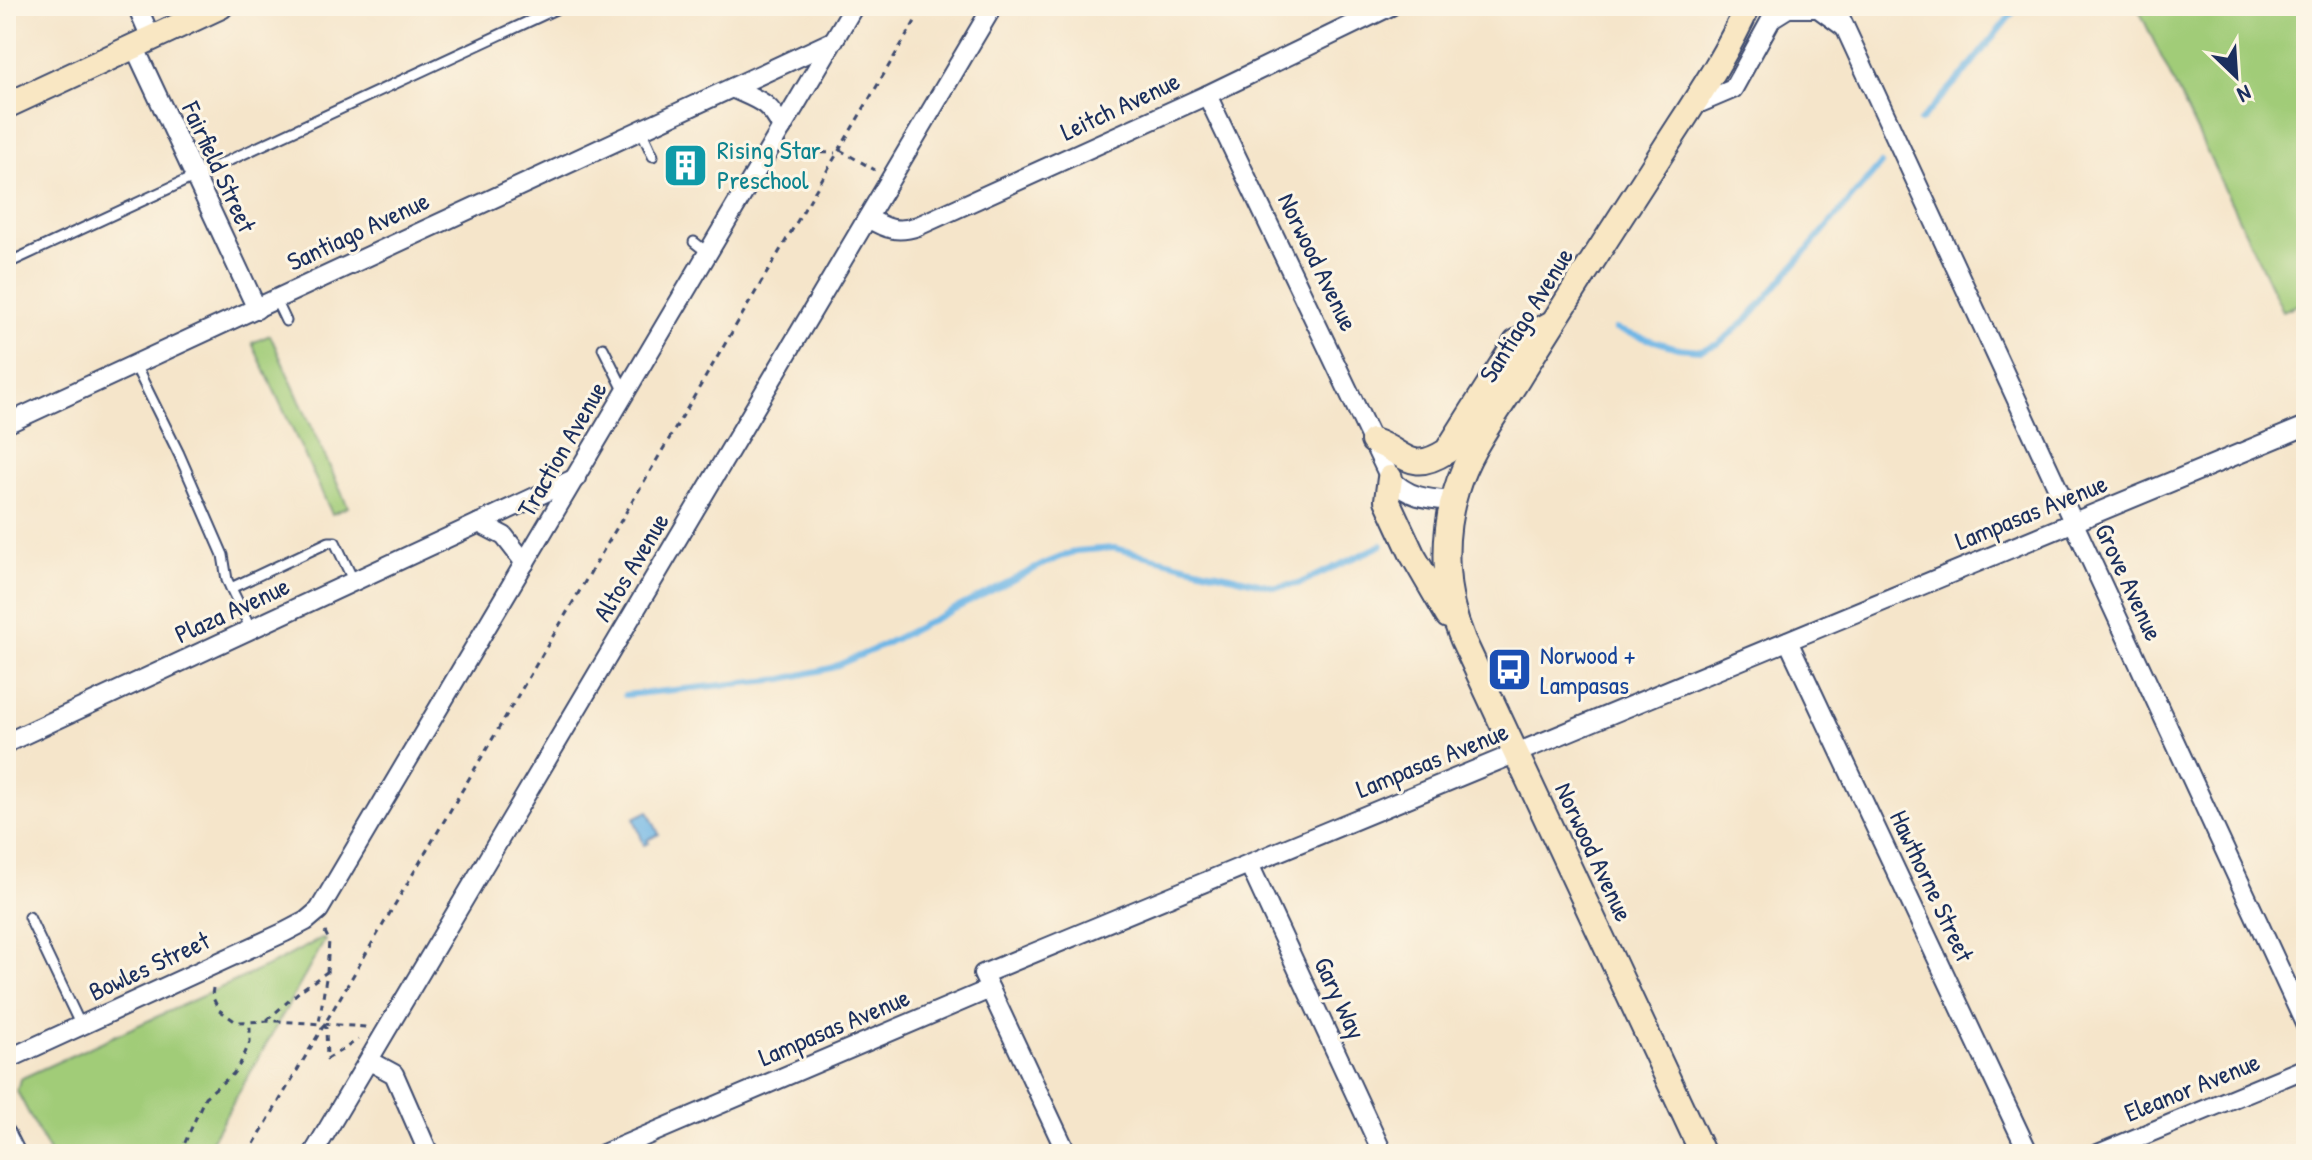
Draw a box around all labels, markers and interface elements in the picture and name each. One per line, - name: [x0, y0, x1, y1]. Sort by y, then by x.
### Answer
- north arrow: [2196, 36, 2276, 116]
- street label: Leitch Avenue: [1055, 63, 1185, 148]
- text: N: [2233, 78, 2256, 110]
- street label: Fairfield Street: [174, 95, 265, 239]
- place label: Rising Star Preschool: [717, 132, 821, 197]
- building icon: Rising Star Preschool: [662, 141, 710, 189]
- street label: Santiago Avenue: [281, 182, 434, 279]
- street label: Norwood Avenue: [1270, 187, 1367, 337]
- street label: Santiago Avenue: [1470, 241, 1581, 389]
- street label: Traction Avenue: [509, 374, 615, 523]
- street label: Lampasas Avenue: [1950, 465, 2112, 558]
- street label: Altos Avenue: [584, 506, 677, 628]
- street label: Grove Avenue: [2087, 517, 2172, 646]
- street label: Plaza Avenue: [169, 568, 295, 651]
- place label: Norwood + Lampasas: [1540, 637, 1636, 702]
- bus stop icon: Norwood + Lampasas: [1485, 646, 1533, 694]
- street label: Lampasas Avenue: [1351, 713, 1513, 806]
- street label: Norwood Avenue: [1547, 777, 1642, 927]
- street label: Hawthorne Street: [1882, 804, 1983, 968]
- street label: Bowles Street: [83, 922, 216, 1009]
- street label: Gary Way: [1306, 951, 1375, 1045]
- street label: Lampasas Avenue: [753, 979, 915, 1074]
- street label: Eleanor Avenue: [2119, 1044, 2265, 1130]

